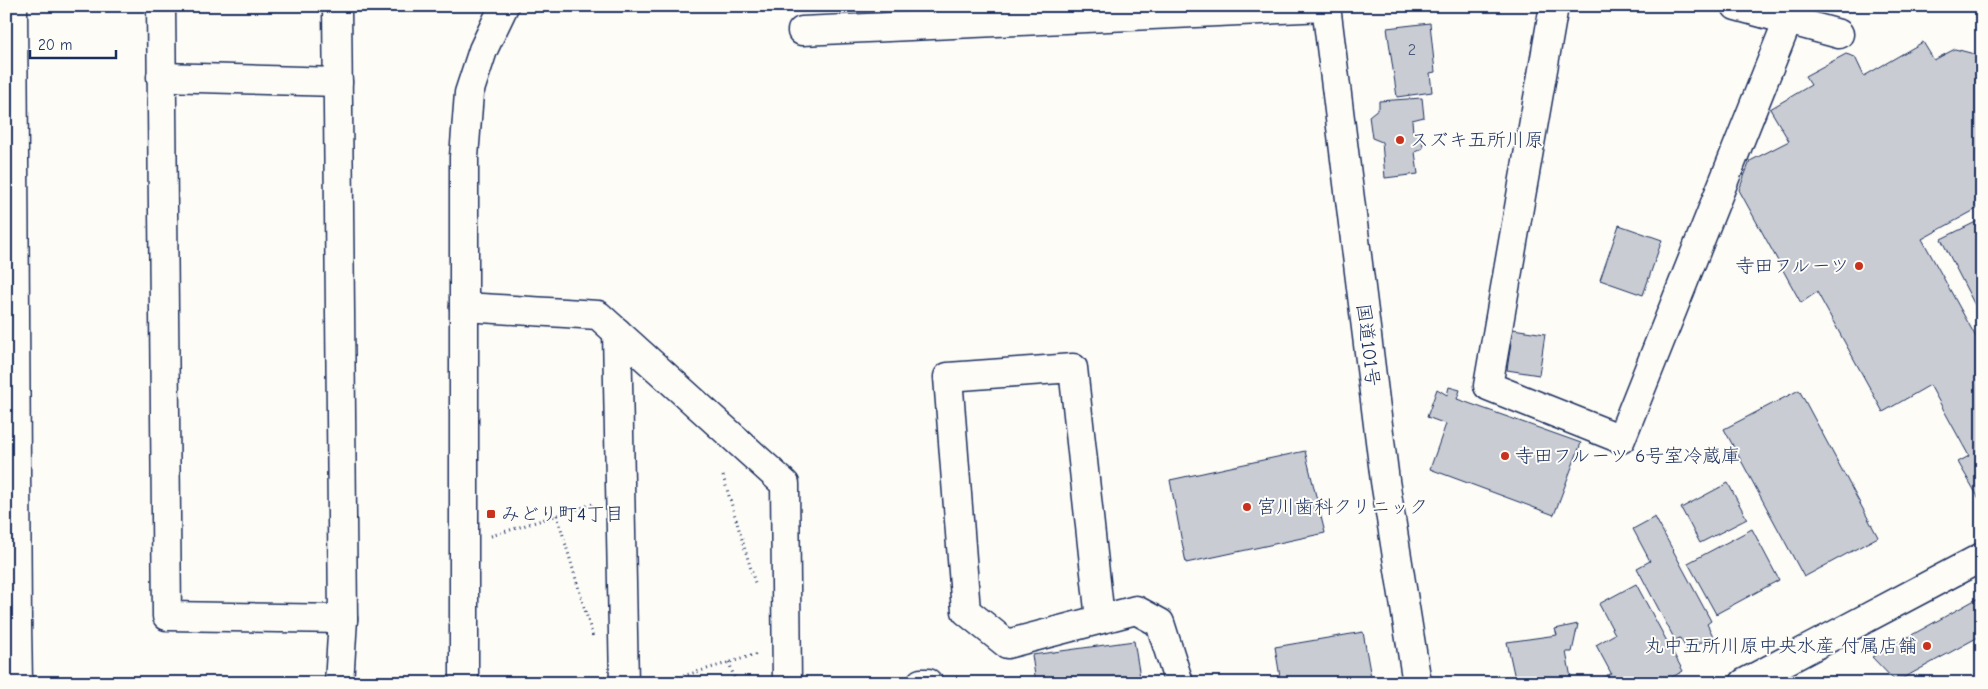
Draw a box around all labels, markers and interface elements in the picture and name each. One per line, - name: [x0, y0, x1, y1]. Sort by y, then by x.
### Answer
- scale bar: [30, 28, 116, 60]
- text: 20 m: [38, 36, 72, 54]
- house number: 2: [1408, 41, 1416, 59]
- place label: スズキ五所川原: [1410, 129, 1544, 151]
- marker: スズキ五所川原: [1394, 134, 1406, 146]
- place label: 寺田フルーツ: [1735, 255, 1849, 277]
- marker: 寺田フルーツ: [1853, 260, 1865, 272]
- street label: 国道101号: [1352, 302, 1384, 388]
- place label: 寺田フルーツ 6号室冷蔵庫: [1515, 445, 1740, 467]
- marker: 寺田フルーツ 6号室冷蔵庫: [1499, 450, 1511, 462]
- place label: 宮川歯科クリニック: [1257, 496, 1428, 518]
- marker: 宮川歯科クリニック: [1241, 501, 1253, 513]
- place label: みどり町4丁目: [501, 503, 624, 525]
- marker: みどり町4丁目: [485, 508, 497, 520]
- place label: 丸中五所川原中央水産 付属店舗: [1645, 635, 1917, 657]
- marker: 丸中五所川原中央水産 付属店舗: [1921, 640, 1933, 652]

